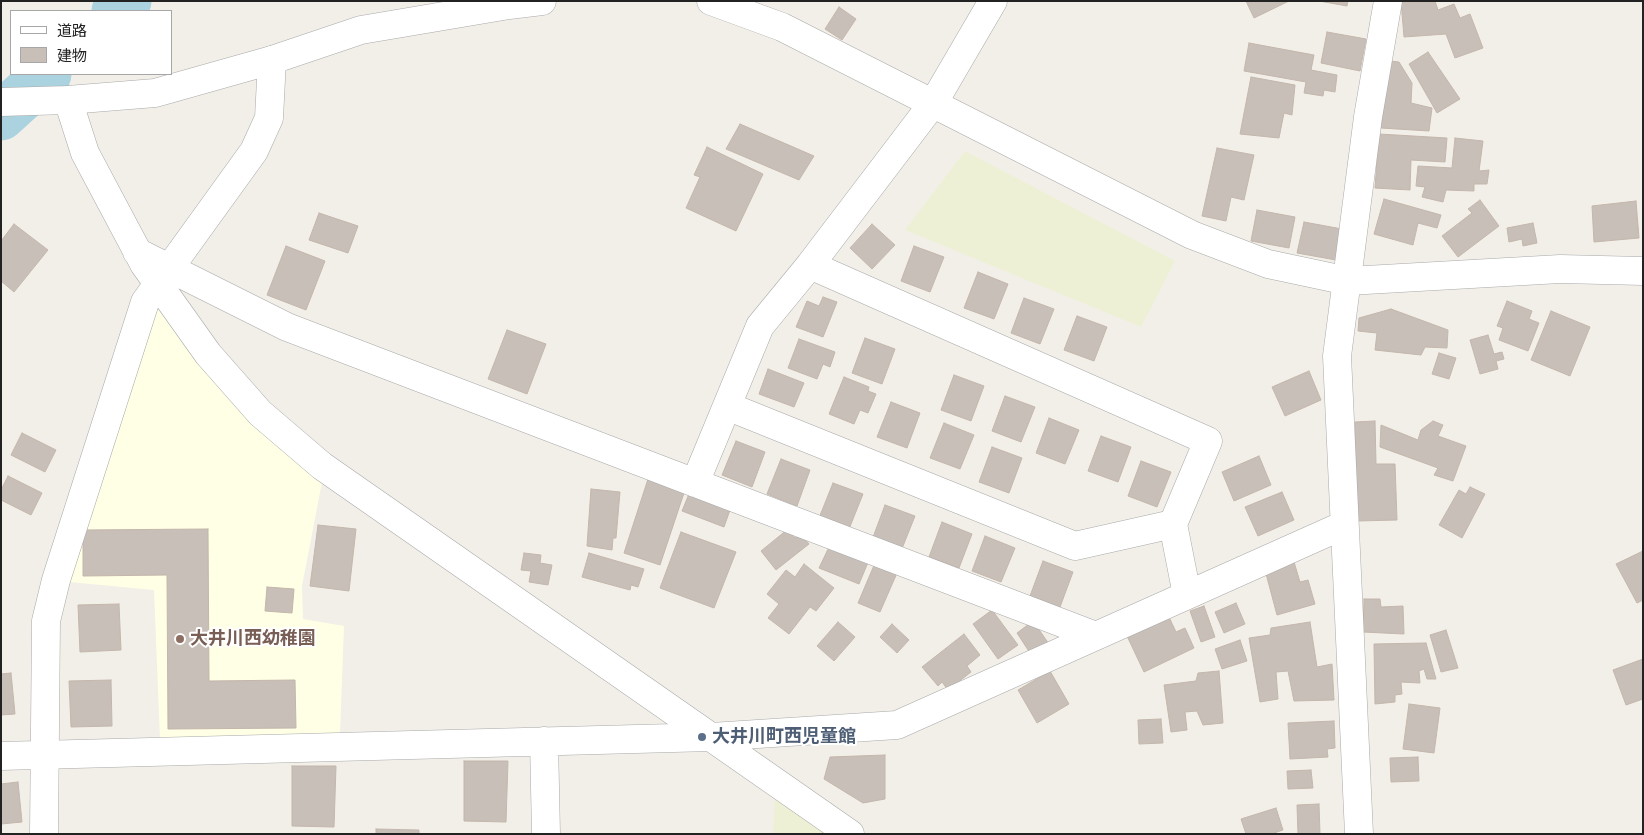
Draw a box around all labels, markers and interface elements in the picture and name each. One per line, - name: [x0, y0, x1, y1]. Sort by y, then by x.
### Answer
- legend: [10, 10, 172, 75]
- text: 道路: [57, 22, 87, 39]
- text: 建物: [57, 47, 87, 64]
- place label: 大井川西幼稚園: [190, 628, 316, 650]
- marker: 大井川西幼稚園: [174, 633, 186, 645]
- place label: 大井川町西児童館: [712, 726, 856, 748]
- marker: 大井川町西児童館: [696, 731, 708, 743]

